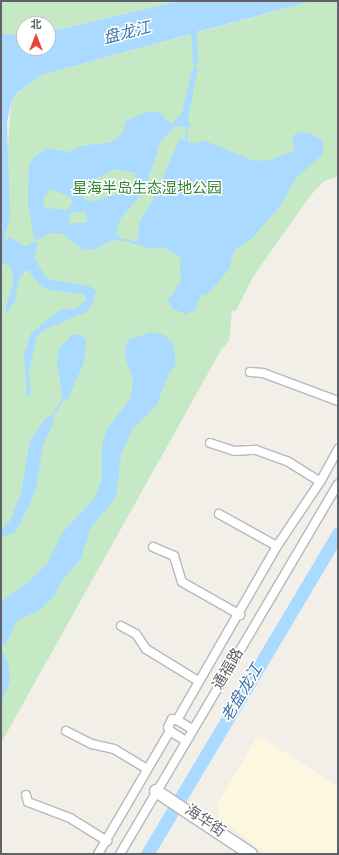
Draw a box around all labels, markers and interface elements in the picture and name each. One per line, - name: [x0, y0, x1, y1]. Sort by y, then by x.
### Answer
- north arrow: [16, 16, 56, 56]
- water label: 盘龙江: [101, 18, 153, 48]
- text: 北: [31, 19, 42, 30]
- park label: 星海半岛生态湿地公园: [72, 180, 222, 198]
- street label: 通福路: [209, 645, 247, 693]
- water label: 老盘龙江: [217, 661, 267, 725]
- street label: 海华街: [181, 801, 229, 841]

